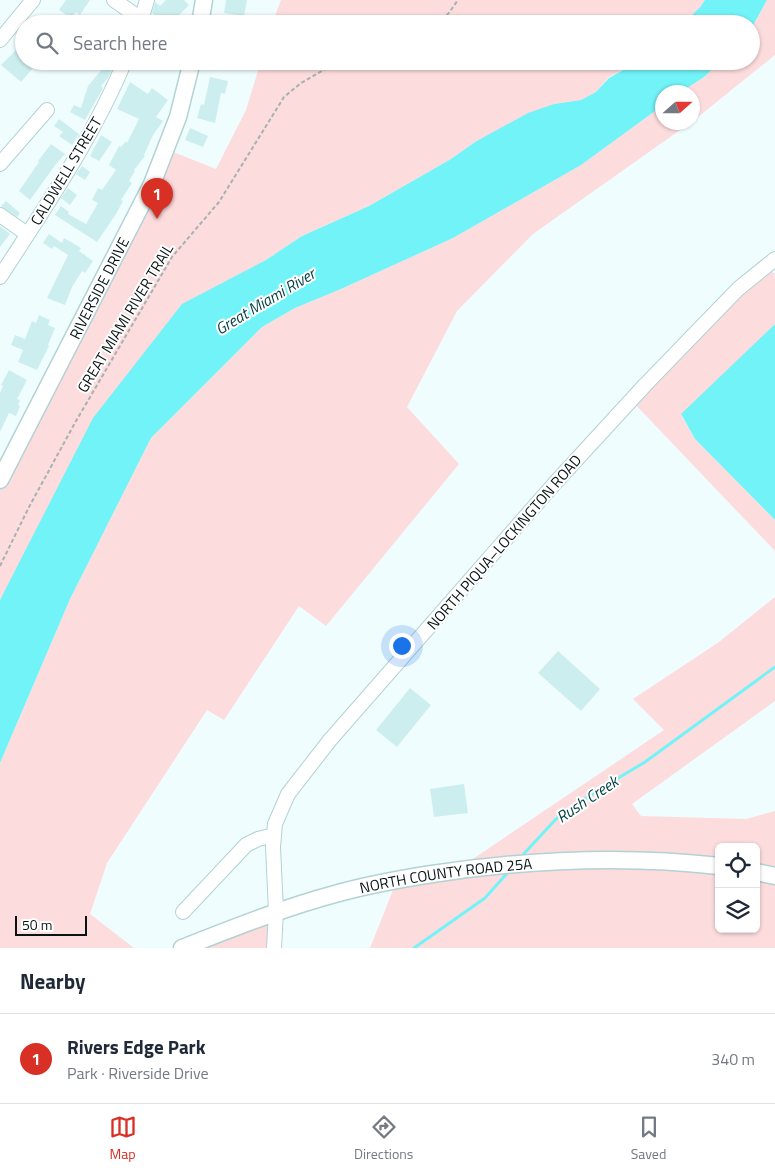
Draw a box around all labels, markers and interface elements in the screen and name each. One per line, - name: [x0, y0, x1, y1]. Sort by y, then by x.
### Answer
- search box: [15, 15, 760, 70]
- text: Search here: [73, 28, 167, 57]
- icon: search: [33, 29, 61, 57]
- north arrow: [655, 85, 700, 130]
- street label: CALDWELL STREET: [24, 112, 108, 230]
- pin: 1: [141, 178, 173, 219]
- street label: RIVERSIDE DRIVE: [63, 233, 134, 343]
- street label: GREAT MIAMI RIVER TRAIL: [71, 239, 179, 397]
- water label: Great Miami River: [210, 261, 321, 340]
- street label: NORTH PIQUA–LOCKINGTON ROAD: [421, 449, 587, 635]
- your location: [389, 633, 415, 659]
- water label: Rush Creek: [551, 768, 624, 829]
- map controls: [715, 843, 760, 933]
- button: locate: [715, 843, 760, 888]
- street label: NORTH COUNTY ROAD 25A: [357, 851, 533, 899]
- button: layers: [715, 888, 760, 933]
- scale bar: [15, 913, 88, 936]
- text: 50 m: [22, 914, 52, 935]
- text: Nearby: [20, 965, 85, 997]
- text: Rivers Edge Park: [67, 1032, 205, 1061]
- text: 1: [32, 1047, 40, 1071]
- text: 340 m: [711, 1047, 755, 1071]
- text: Park · Riverside Drive: [67, 1061, 209, 1085]
- tab: Map: [109, 1113, 137, 1164]
- tab: Directions: [354, 1113, 413, 1164]
- tab: Saved: [631, 1113, 666, 1164]

